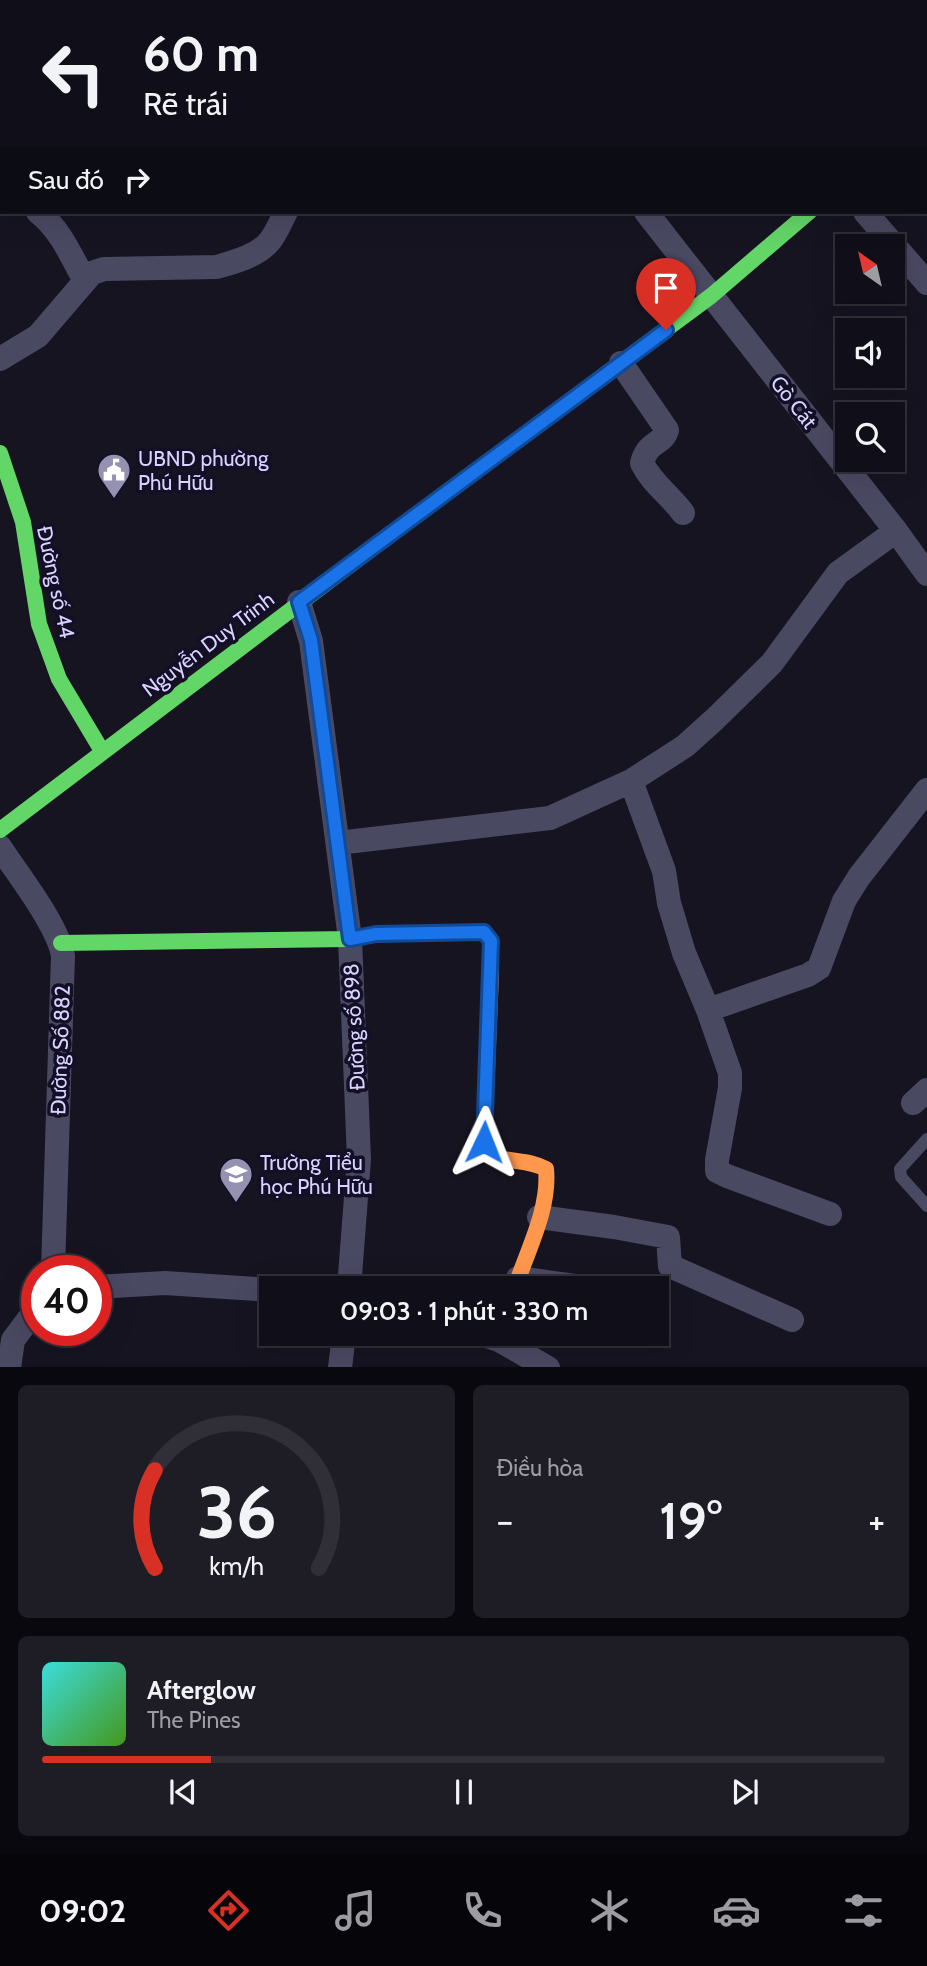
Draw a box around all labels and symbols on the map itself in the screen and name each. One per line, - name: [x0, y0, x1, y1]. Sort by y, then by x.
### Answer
- north arrow: [835, 234, 905, 304]
- pin: [636, 258, 696, 330]
- street label: Gò Cát: [766, 371, 822, 433]
- place label: UBND phường Phú Hữu: [138, 446, 269, 495]
- public building icon: UBND phường Phú Hữu: [95, 451, 133, 500]
- street label: Đường số 44: [32, 524, 80, 640]
- street label: Nguyễn Duy Trinh: [137, 586, 279, 702]
- street label: Đường số 898: [338, 963, 370, 1091]
- street label: Đường Số 882: [45, 985, 75, 1115]
- position arrow: [447, 1105, 521, 1179]
- place label: Trường Tiểu học Phú Hữu: [260, 1150, 373, 1199]
- school or university icon: Trường Tiểu học Phú Hữu: [217, 1155, 255, 1204]
- speed limit sign: 40: [21, 1255, 112, 1346]

